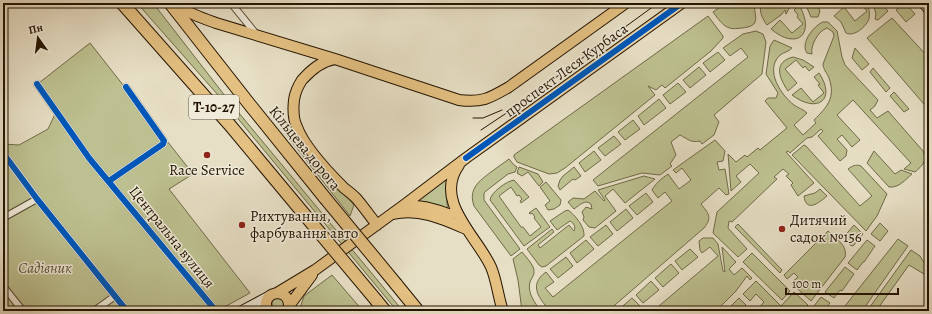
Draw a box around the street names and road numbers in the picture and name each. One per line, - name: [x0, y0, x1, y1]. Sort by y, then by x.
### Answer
- street label: проспект Леся Курбаса: [500, 18, 632, 122]
- road number: Т-10-27: [189, 95, 239, 119]
- street label: Кільцева дорога: [265, 101, 345, 195]
- street label: Центральна вулиця: [125, 182, 219, 292]

